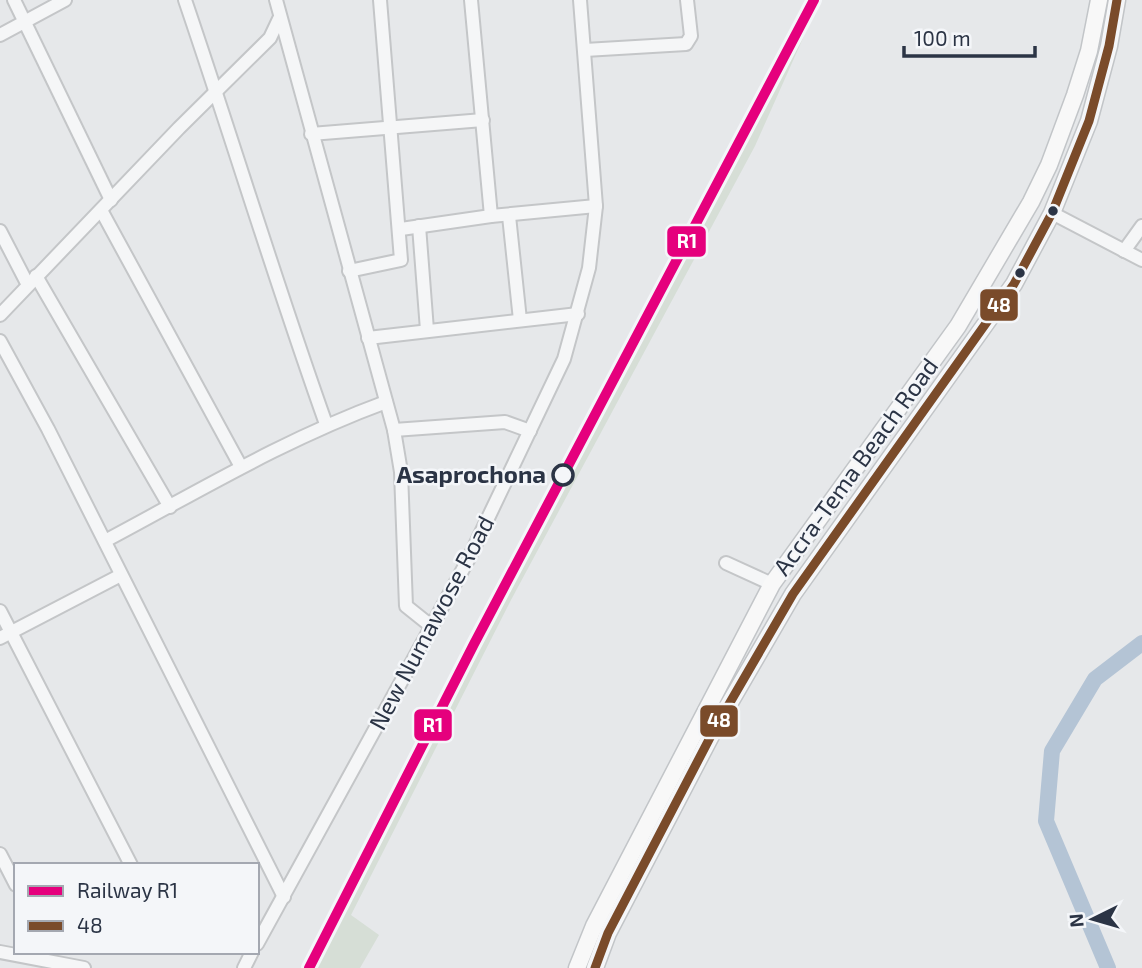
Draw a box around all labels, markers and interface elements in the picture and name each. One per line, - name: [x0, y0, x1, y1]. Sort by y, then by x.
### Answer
- scale bar: [904, 14, 1035, 58]
- text: 100 m: [914, 25, 971, 50]
- unlabelled marker: [1046, 204, 1060, 218]
- line badge: R1: [666, 225, 707, 258]
- text: R1: [677, 229, 697, 252]
- unlabelled marker: [1013, 266, 1027, 280]
- line badge: 48: [979, 288, 1019, 322]
- text: 48: [987, 293, 1011, 316]
- street label: Accra-Tema Beach Road: [766, 352, 943, 580]
- place label: Asaprochona: [396, 459, 546, 488]
- marker: Asaprochona: [552, 464, 574, 486]
- street label: New Numawose Road: [362, 510, 499, 734]
- line badge: 48: [699, 704, 739, 738]
- line badge: R1: [413, 708, 453, 742]
- text: 48: [707, 708, 731, 731]
- text: R1: [423, 713, 443, 736]
- legend: [14, 863, 259, 954]
- text: Railway R1: [77, 877, 178, 902]
- north arrow: [1058, 884, 1128, 954]
- text: 48: [77, 912, 103, 937]
- text: N: [1064, 913, 1088, 928]

